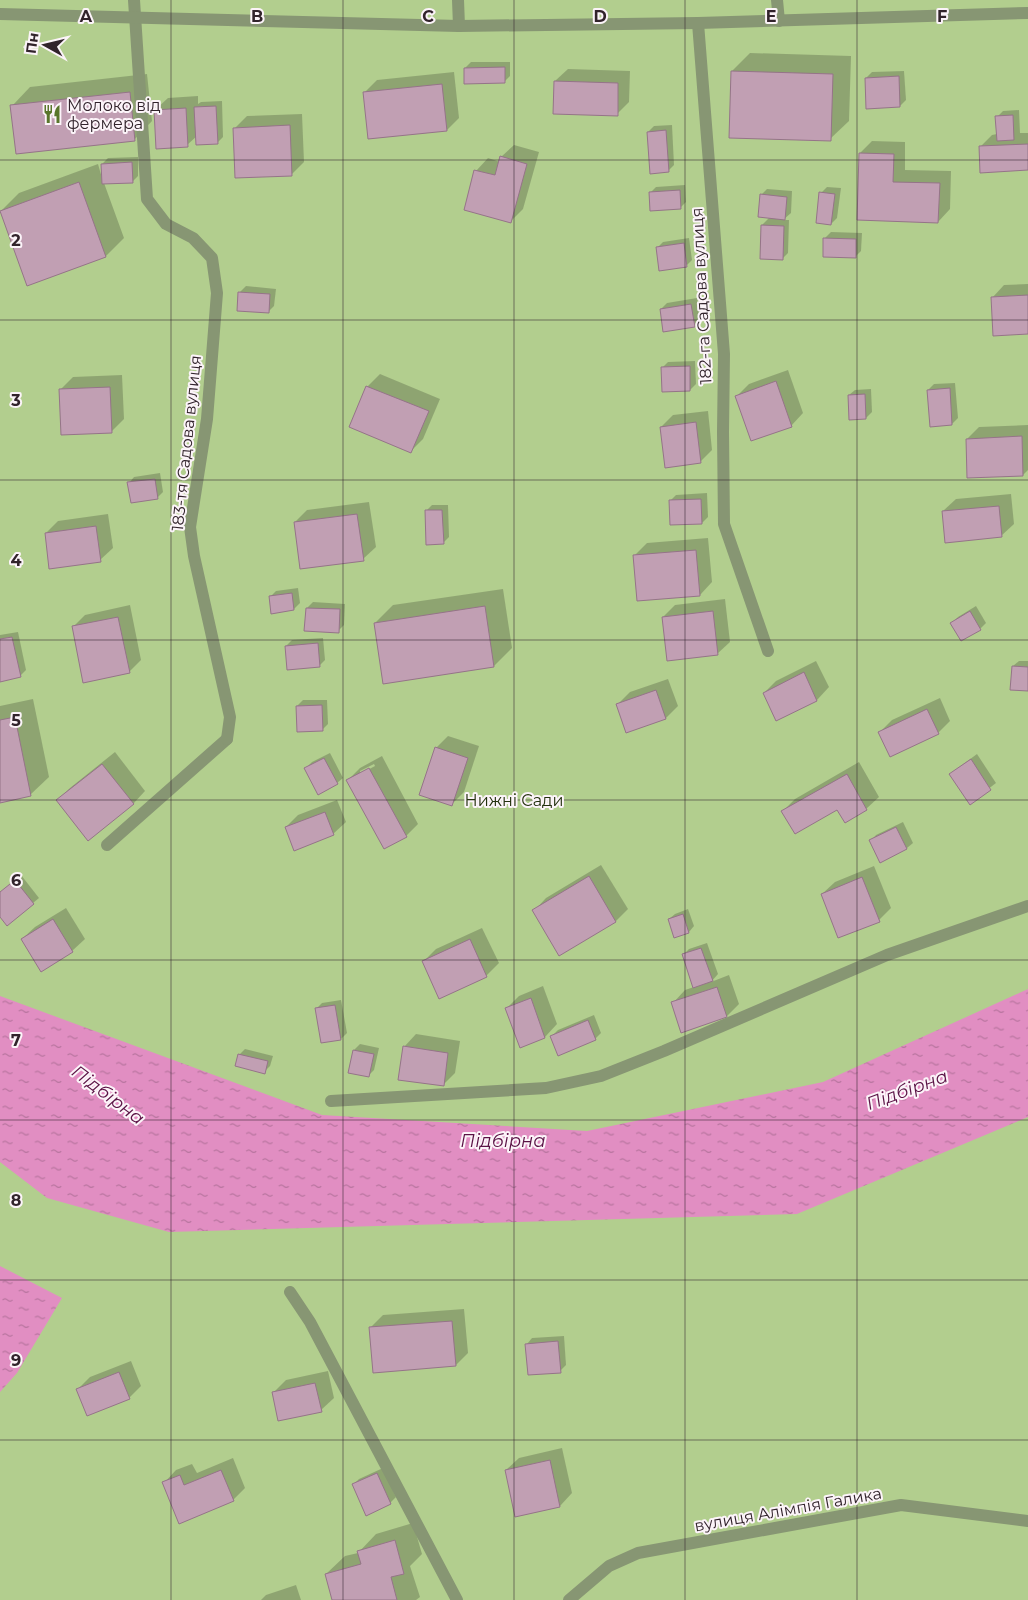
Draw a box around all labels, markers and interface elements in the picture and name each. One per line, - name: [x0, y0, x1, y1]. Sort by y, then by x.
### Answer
- text: A: [79, 7, 93, 26]
- text: B: [251, 7, 263, 26]
- text: C: [422, 7, 434, 26]
- text: D: [593, 7, 607, 26]
- text: E: [766, 7, 776, 26]
- text: F: [937, 7, 947, 26]
- north arrow: [20, 20, 70, 70]
- text: Пн: [22, 31, 43, 55]
- place label: Молоко від фермера: [67, 96, 161, 133]
- restaurant icon: Молоко від фермера: [41, 103, 63, 125]
- street label: 182-га Садова вулиця: [687, 207, 716, 385]
- text: 2: [11, 231, 21, 250]
- street label: 183-тя Садова вулиця: [168, 354, 205, 532]
- text: 3: [10, 391, 21, 410]
- text: 4: [10, 551, 22, 570]
- text: 5: [11, 711, 21, 730]
- park label: Нижні Сади: [465, 791, 563, 810]
- text: 6: [11, 871, 21, 890]
- text: 7: [11, 1031, 21, 1050]
- water label: Підбірна: [67, 1061, 149, 1129]
- water label: Підбірна: [863, 1065, 951, 1115]
- water label: Підбірна: [460, 1130, 546, 1152]
- text: 8: [11, 1191, 21, 1210]
- text: 9: [11, 1351, 21, 1370]
- street label: вулиця Алімпія Галика: [693, 1484, 883, 1535]

